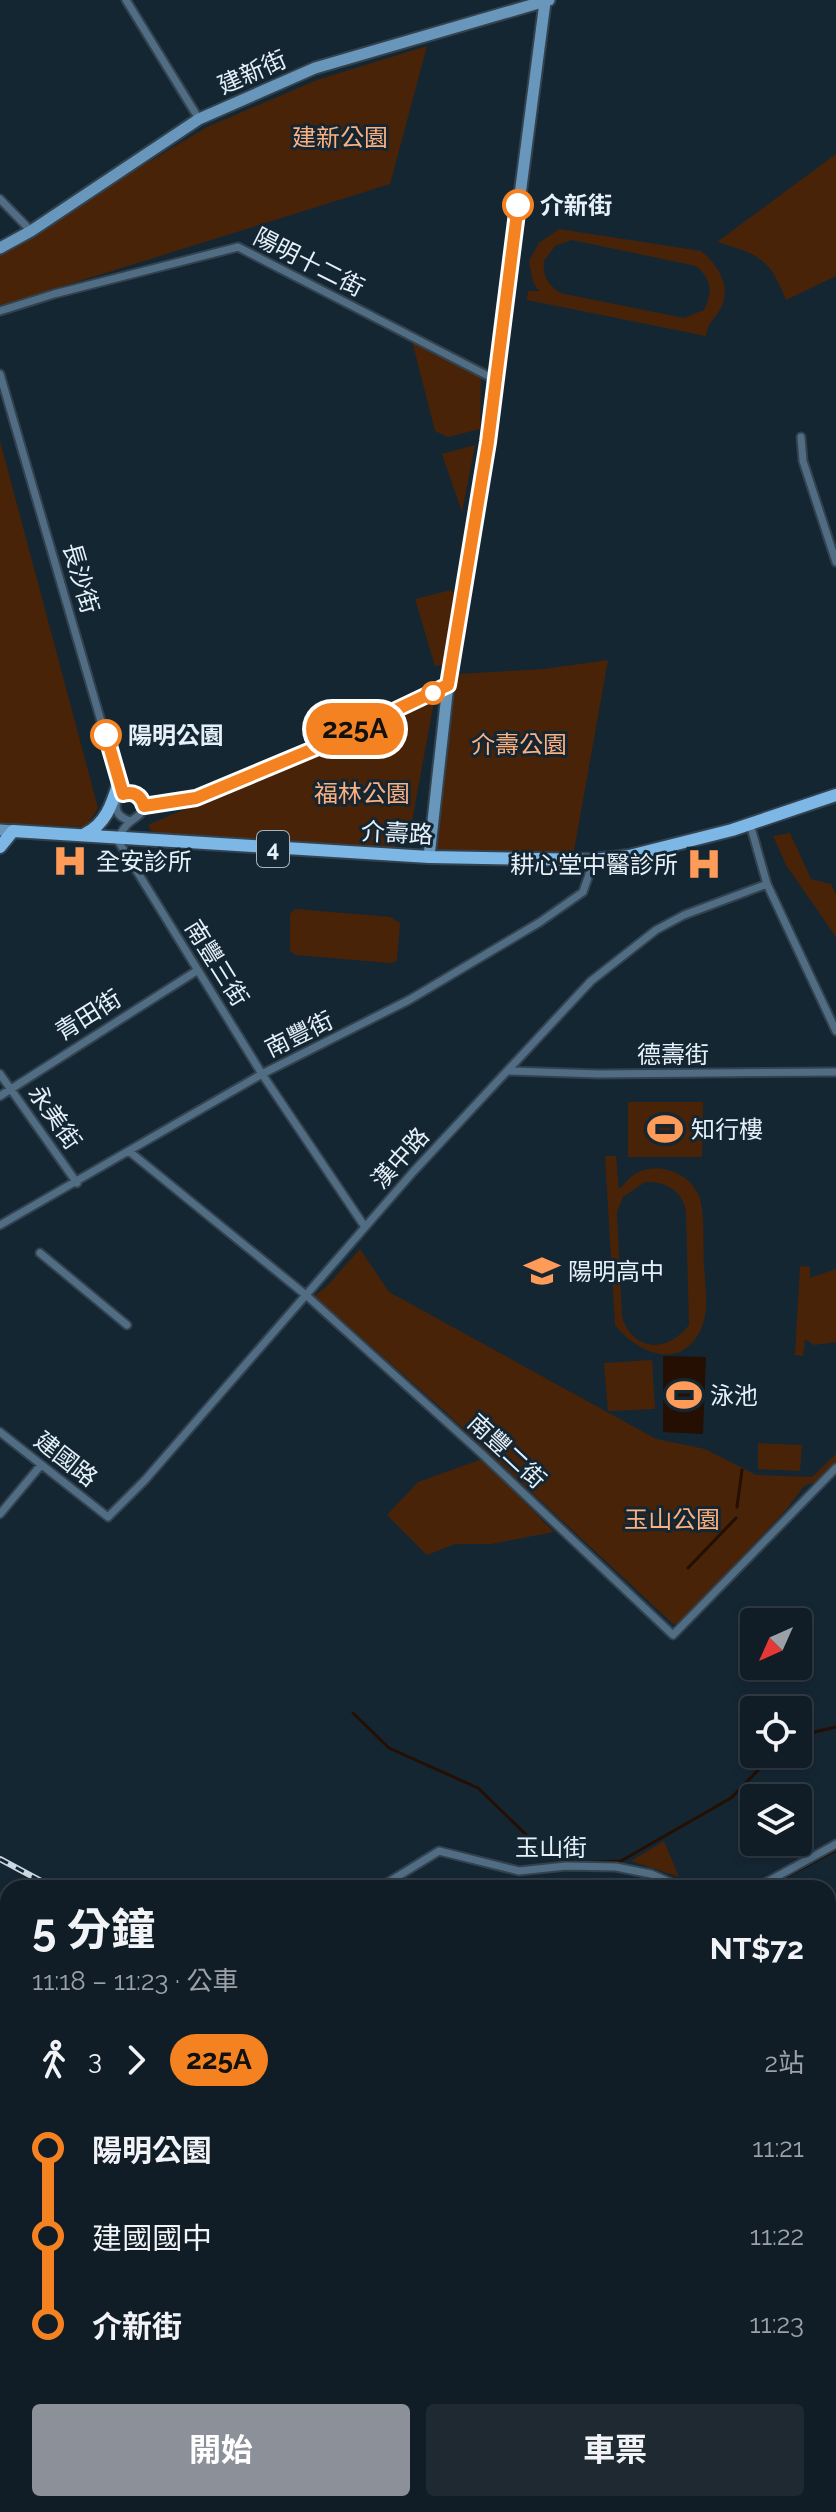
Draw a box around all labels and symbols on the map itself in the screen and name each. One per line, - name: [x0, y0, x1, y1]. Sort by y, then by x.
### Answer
- street label: 建新街: [213, 44, 291, 100]
- park label: 建新公園: [292, 123, 388, 152]
- marker: 介新街: [503, 190, 533, 220]
- place label: 介新街: [540, 191, 612, 220]
- street label: 陽明十二街: [249, 222, 369, 302]
- street label: 長沙街: [57, 539, 105, 617]
- unlabelled marker: [422, 682, 444, 704]
- line badge: 225A: [299, 703, 411, 755]
- marker: 陽明公園: [91, 720, 121, 750]
- place label: 陽明公園: [128, 721, 224, 750]
- park label: 介壽公園: [471, 730, 567, 759]
- park label: 福林公園: [314, 779, 410, 808]
- street label: 介壽路: [360, 817, 434, 849]
- road number: 4: [257, 831, 289, 867]
- hospital icon: 全安診所: [51, 842, 89, 880]
- hospital icon: 耕心堂中醫診所: [685, 845, 723, 883]
- place label: 全安診所: [96, 847, 192, 876]
- place label: 耕心堂中醫診所: [510, 850, 678, 879]
- street label: 南豐三街: [179, 915, 255, 1011]
- street label: 青田街: [50, 984, 126, 1046]
- street label: 南豐街: [260, 1005, 338, 1063]
- street label: 德壽街: [637, 1040, 709, 1069]
- street label: 永美街: [22, 1079, 88, 1155]
- sports icon: 知行樓: [646, 1110, 684, 1148]
- place label: 知行樓: [691, 1115, 763, 1144]
- street label: 漢中路: [365, 1122, 435, 1194]
- school or university icon: 陽明高中: [523, 1252, 561, 1290]
- place label: 陽明高中: [568, 1257, 664, 1286]
- sports icon: 泳池: [665, 1376, 703, 1414]
- place label: 泳池: [710, 1381, 758, 1410]
- street label: 南豐二街: [462, 1408, 552, 1494]
- street label: 建國路: [29, 1425, 103, 1493]
- park label: 玉山公園: [624, 1505, 720, 1534]
- north arrow: [740, 1608, 812, 1680]
- street label: 玉山街: [515, 1833, 587, 1862]

